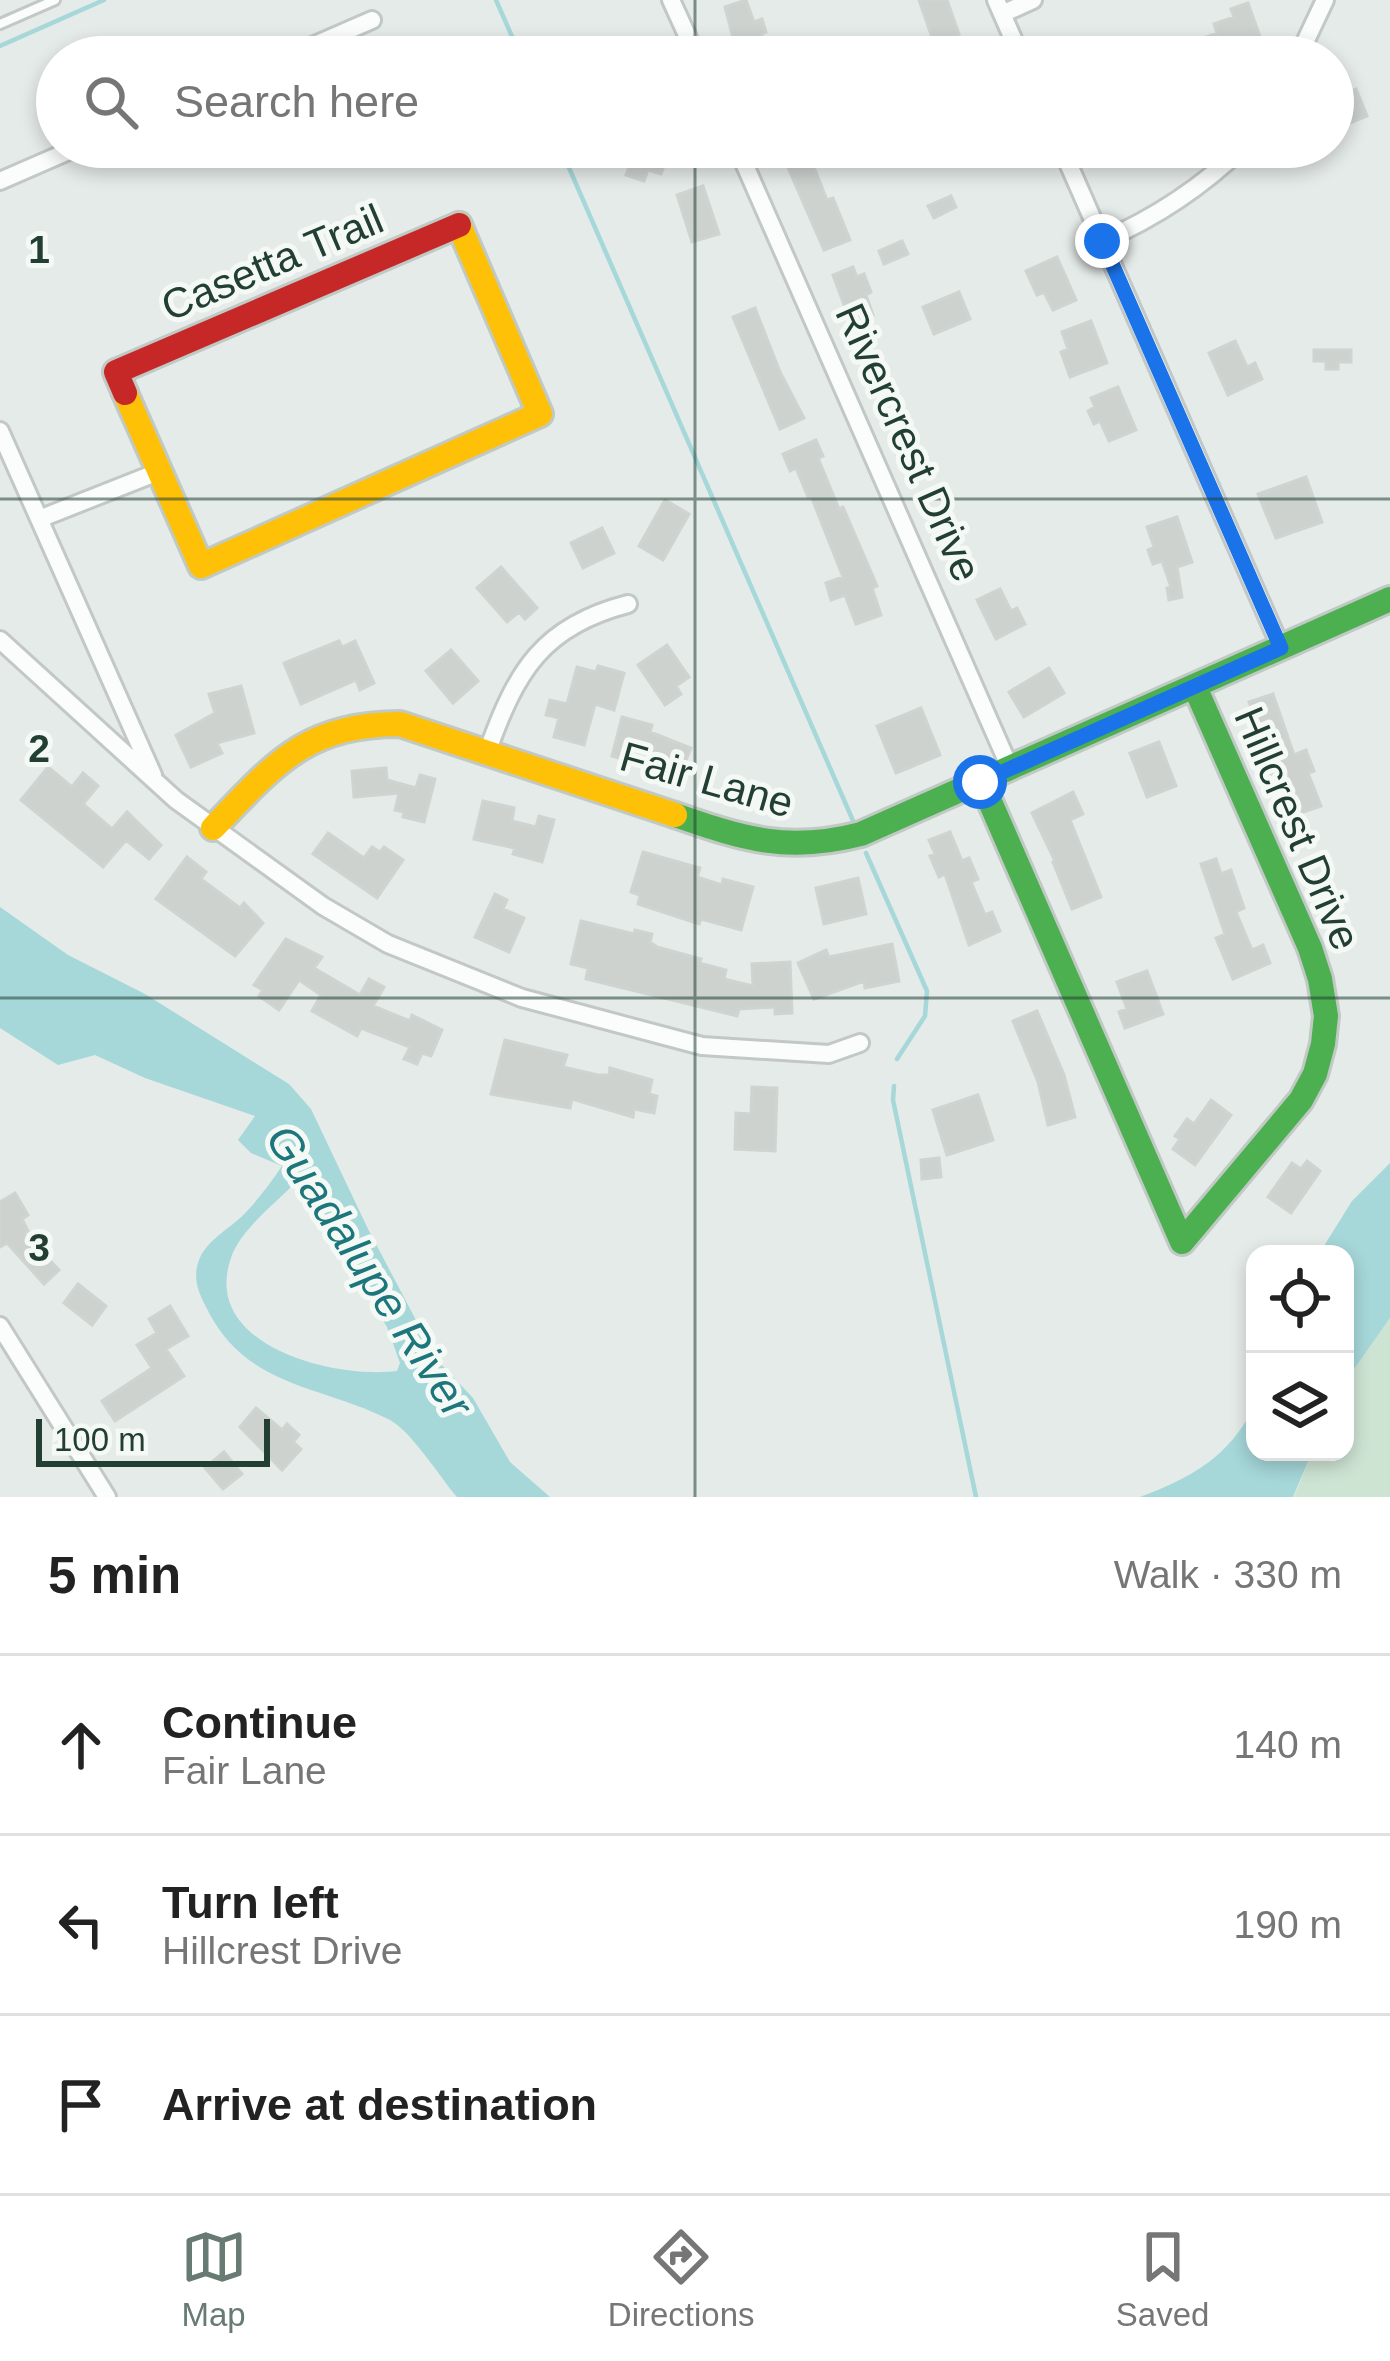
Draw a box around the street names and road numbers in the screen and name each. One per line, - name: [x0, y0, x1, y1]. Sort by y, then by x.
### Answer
- street label: Casetta Trail: [155, 195, 390, 330]
- street label: Rivercrest Drive: [826, 296, 991, 588]
- street label: Hillcrest Drive: [1225, 700, 1370, 957]
- street label: Fair Lane: [615, 732, 799, 827]

